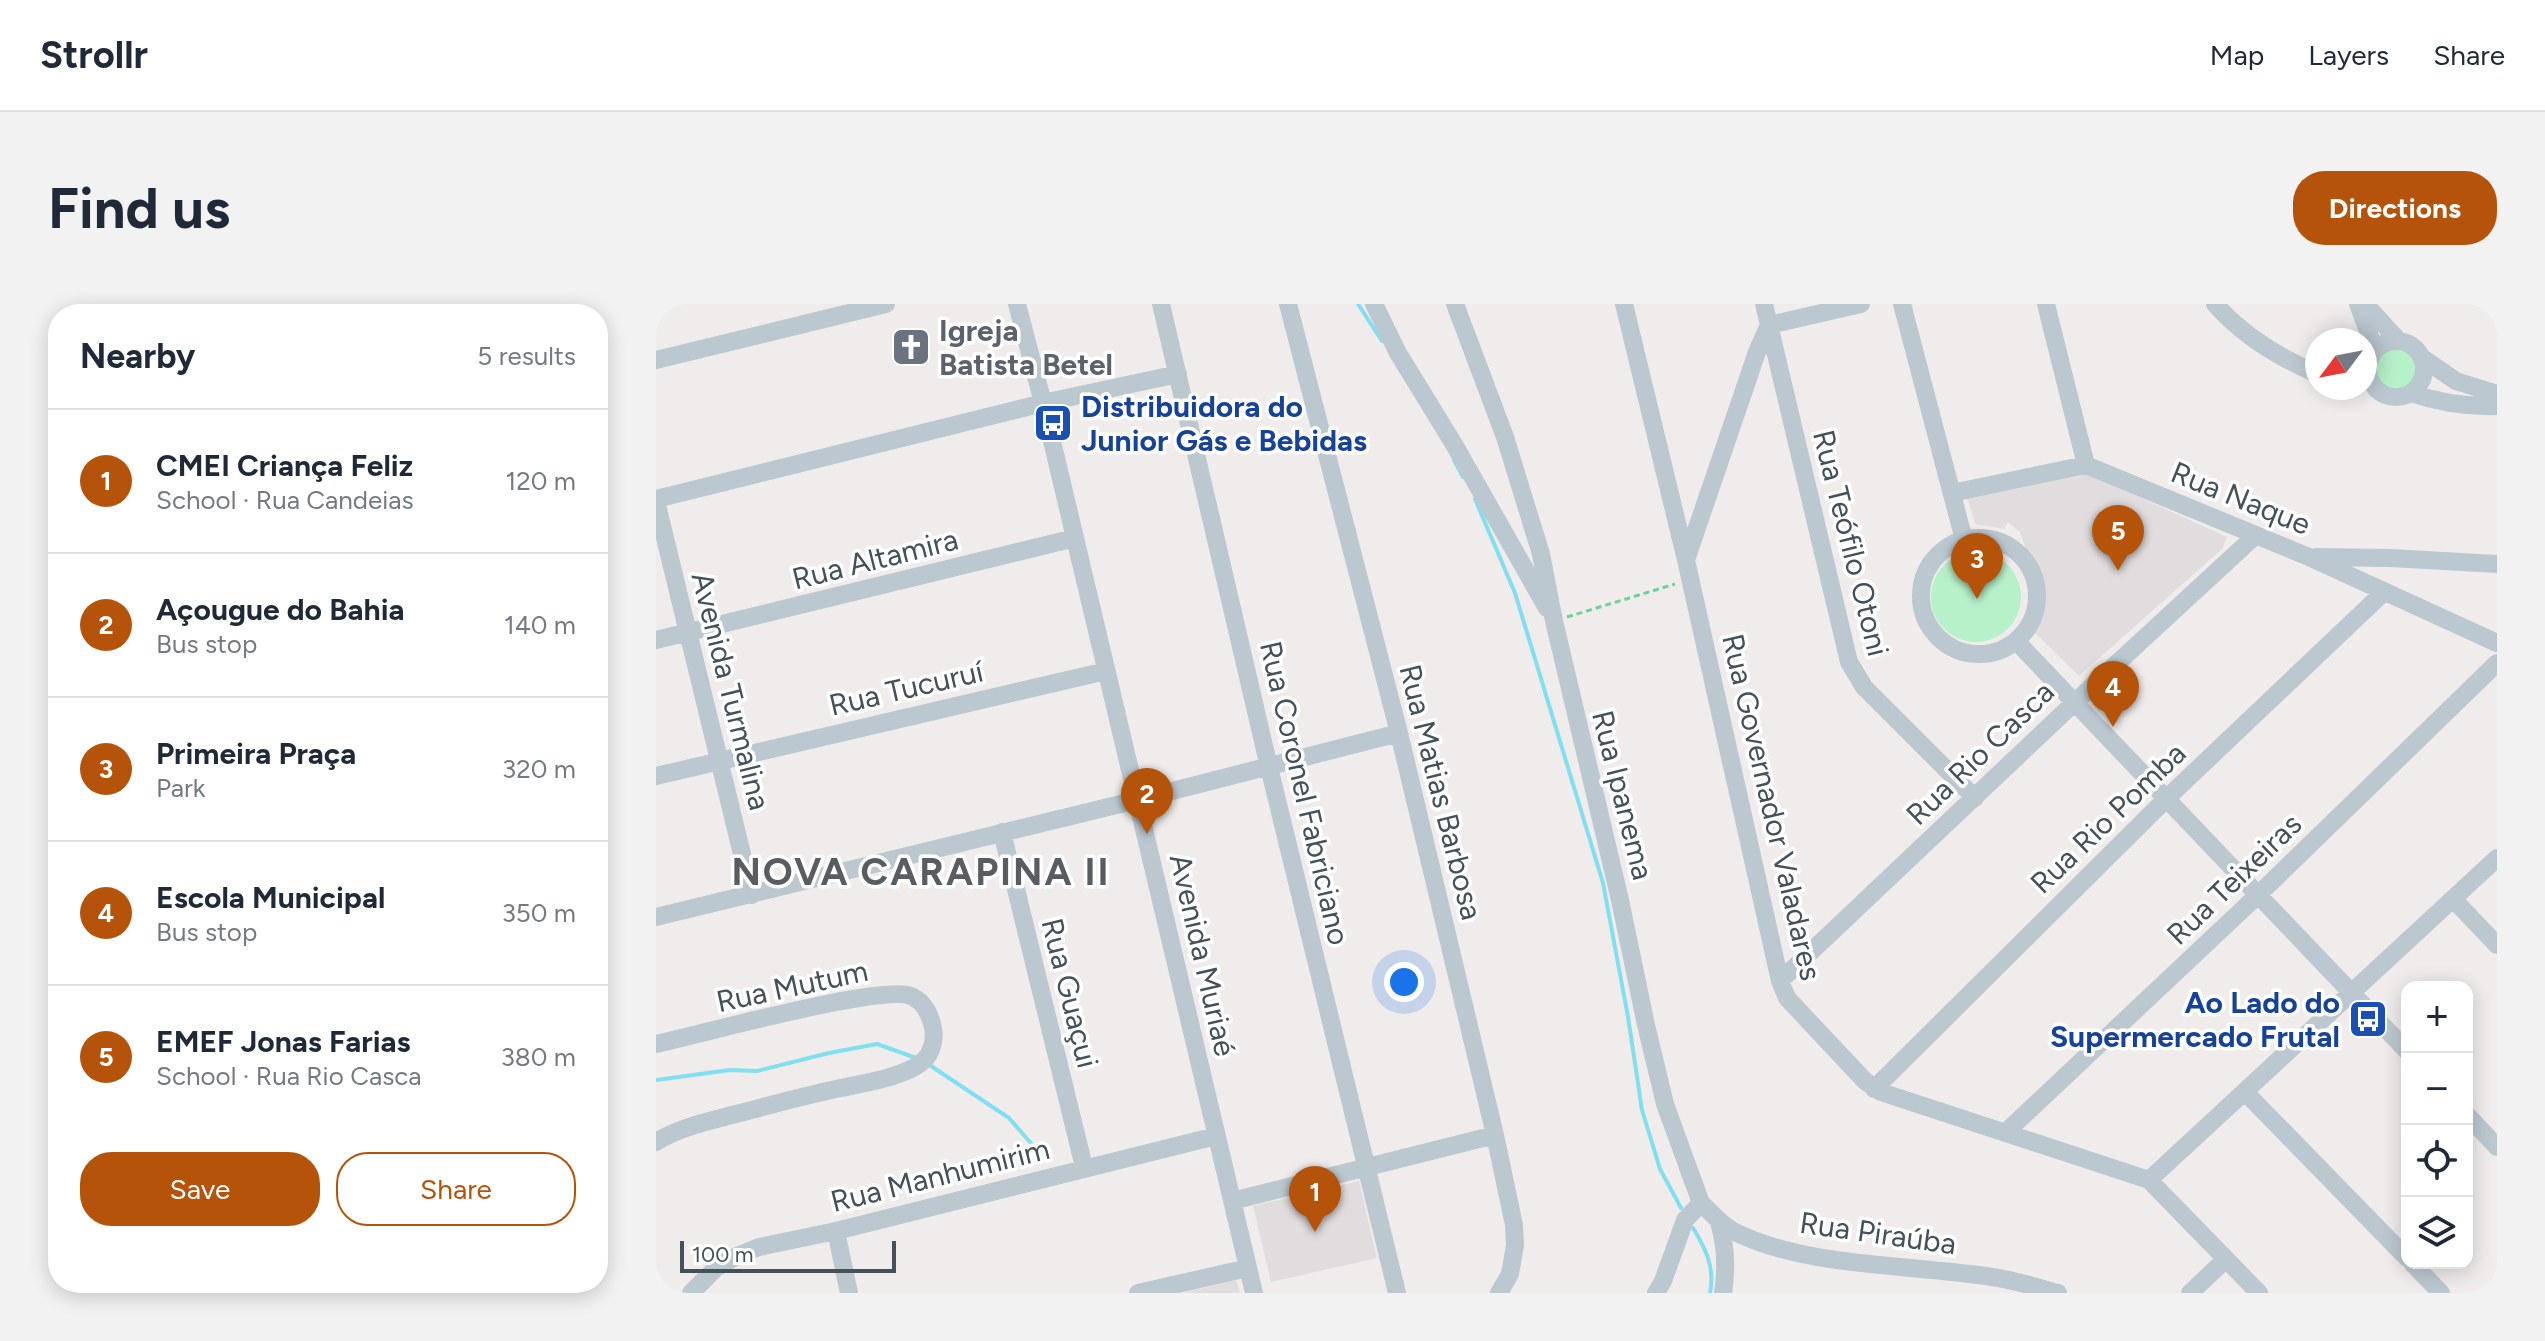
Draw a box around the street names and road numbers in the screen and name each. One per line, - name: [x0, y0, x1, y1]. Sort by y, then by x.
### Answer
- street label: Rua Teófilo Otoni: [1805, 426, 1897, 660]
- street label: Rua Naque: [2166, 453, 2316, 543]
- street label: Rua Altamira: [788, 521, 962, 597]
- street label: Avenida Turmalina: [684, 568, 778, 814]
- street label: Rua Governador Valadares: [1714, 630, 1830, 984]
- street label: Rua Coronel Fabriciano: [1252, 637, 1358, 949]
- street label: Rua Tucuruí: [825, 652, 989, 724]
- street label: Rua Matias Barbosa: [1391, 660, 1491, 924]
- street label: Rua Rio Casca: [1898, 673, 2062, 833]
- street label: Rua Ipanema: [1584, 706, 1662, 884]
- street label: Rua Rio Pomba: [2023, 735, 2193, 901]
- street label: Rua Teixeiras: [2159, 806, 2309, 952]
- street label: Avenida Muriaé: [1162, 850, 1244, 1060]
- street label: Rua Guaçui: [1034, 914, 1106, 1072]
- street label: Rua Mutum: [713, 952, 871, 1020]
- street label: Rua Manhumirim: [827, 1130, 1053, 1220]
- street label: Rua Piraúba: [1797, 1204, 1959, 1262]

